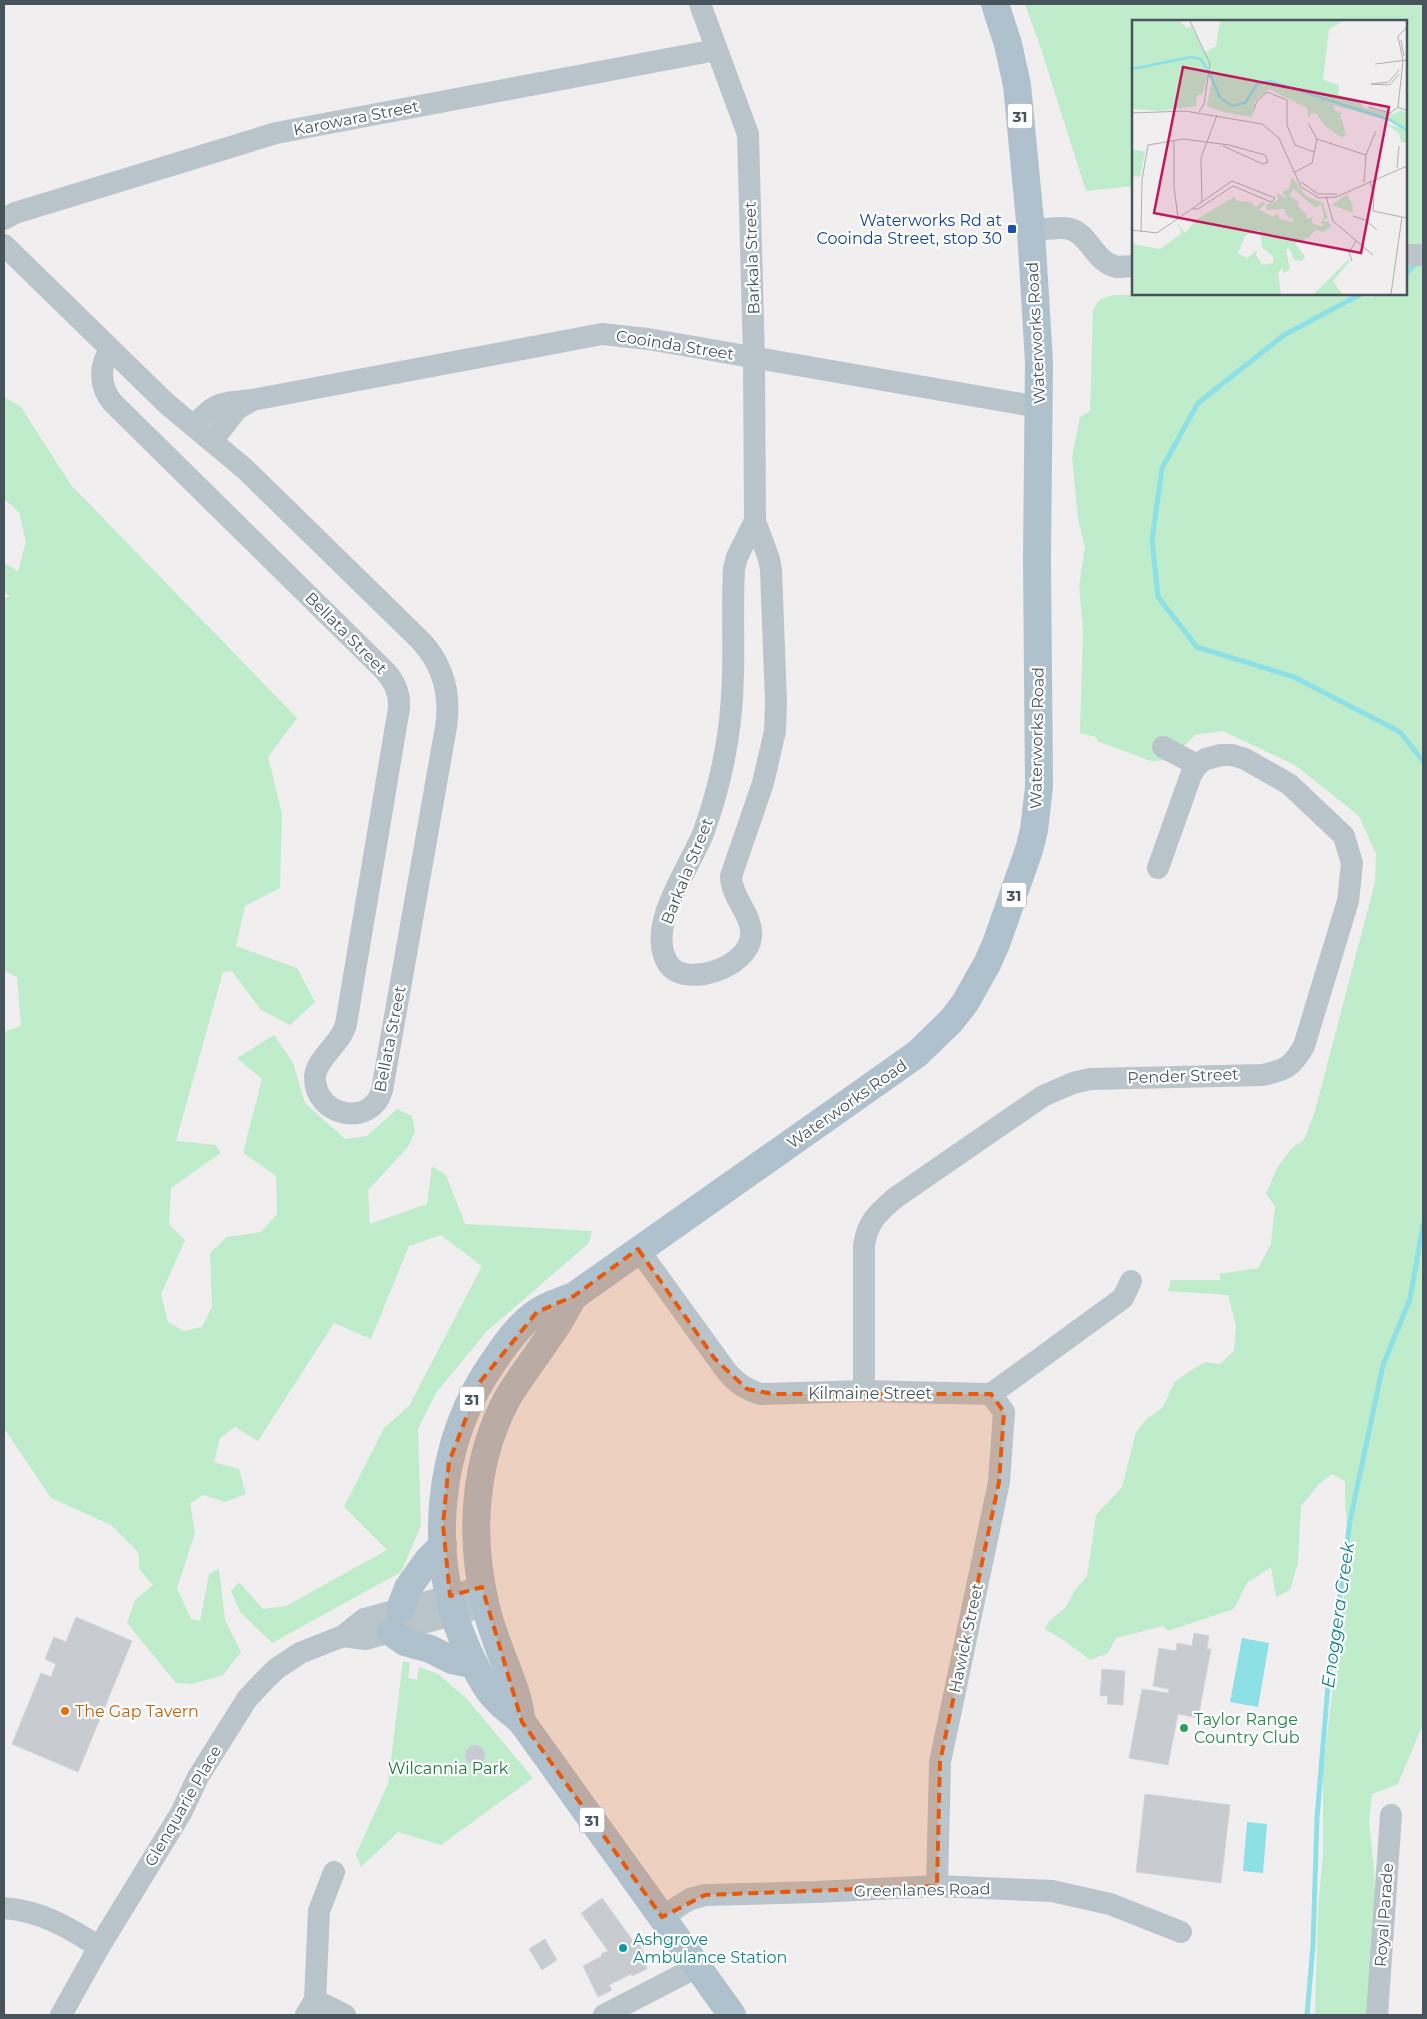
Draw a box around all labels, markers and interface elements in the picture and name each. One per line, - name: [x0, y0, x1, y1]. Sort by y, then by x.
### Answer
- inset map: [1132, 20, 1407, 295]
- street label: Karowara Street: [292, 96, 421, 139]
- road number: 31: [1008, 104, 1032, 128]
- street label: Barkala Street: [741, 201, 763, 315]
- place label: Waterworks Rd at Cooinda Street, stop 30: [817, 211, 1002, 248]
- marker: Waterworks Rd at Cooinda Street, stop 30: [1006, 223, 1018, 235]
- street label: Waterworks Road: [1023, 262, 1049, 404]
- street label: Cooinda Street: [615, 326, 736, 364]
- street label: Bellata Street: [301, 588, 391, 678]
- street label: Waterworks Road: [1026, 667, 1048, 809]
- street label: Barkala Street: [657, 815, 717, 927]
- road number: 31: [1002, 882, 1026, 908]
- street label: Bellata Street: [370, 984, 410, 1094]
- street label: Waterworks Road: [783, 1055, 911, 1153]
- street label: Pender Street: [1127, 1065, 1239, 1087]
- street label: Kilmaine Street: [808, 1384, 932, 1403]
- road number: 31: [460, 1386, 484, 1412]
- water label: Enoggera Creek: [1317, 1539, 1359, 1689]
- street label: Hawick Street: [945, 1581, 987, 1695]
- place label: The Gap Tavern: [75, 1702, 199, 1721]
- marker: The Gap Tavern: [59, 1705, 71, 1717]
- place label: Taylor Range Country Club: [1194, 1710, 1300, 1747]
- marker: Taylor Range Country Club: [1178, 1722, 1190, 1734]
- street label: Glenquarie Place: [141, 1742, 225, 1870]
- park label: Wilcannia Park: [388, 1759, 509, 1778]
- road number: 31: [580, 1808, 604, 1832]
- street label: Royal Parade: [1371, 1862, 1397, 1968]
- street label: Greenlanes Road: [853, 1879, 991, 1901]
- place label: Ashgrove Ambulance Station: [633, 1930, 787, 1967]
- marker: Ashgrove Ambulance Station: [617, 1942, 629, 1954]

